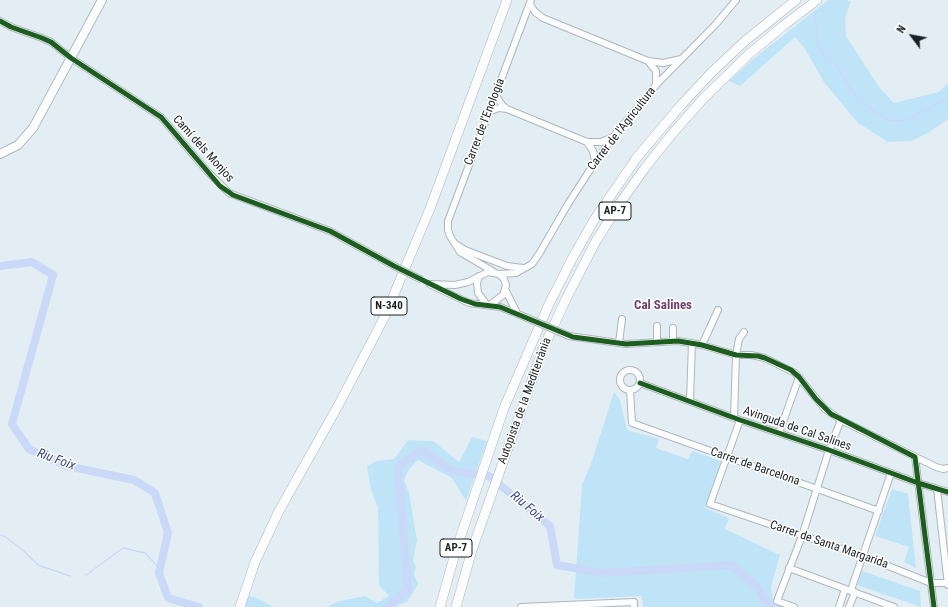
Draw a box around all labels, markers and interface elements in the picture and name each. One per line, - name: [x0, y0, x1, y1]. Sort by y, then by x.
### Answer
- north arrow: [892, 16, 932, 56]
- text: N: [894, 23, 909, 36]
- street label: Carrer de l'Enologia: [462, 76, 508, 168]
- street label: Carrer de l'Agricultura: [585, 84, 659, 174]
- street label: Camí dels Monjos: [169, 113, 237, 185]
- road number: AP-7: [599, 202, 631, 220]
- road number: N-340: [371, 297, 407, 315]
- district label: Cal Salines: [634, 298, 692, 314]
- street label: Autopista de la Mediterrània: [495, 336, 555, 466]
- street label: Avinguda de Cal Salines: [741, 404, 853, 454]
- street label: Carrer de Barcelona: [708, 445, 802, 489]
- water label: Riu Foix: [35, 446, 77, 474]
- water label: Riu Foix: [507, 488, 547, 526]
- street label: Carrer de Santa Margarida: [768, 518, 890, 572]
- road number: AP-7: [440, 539, 472, 557]

